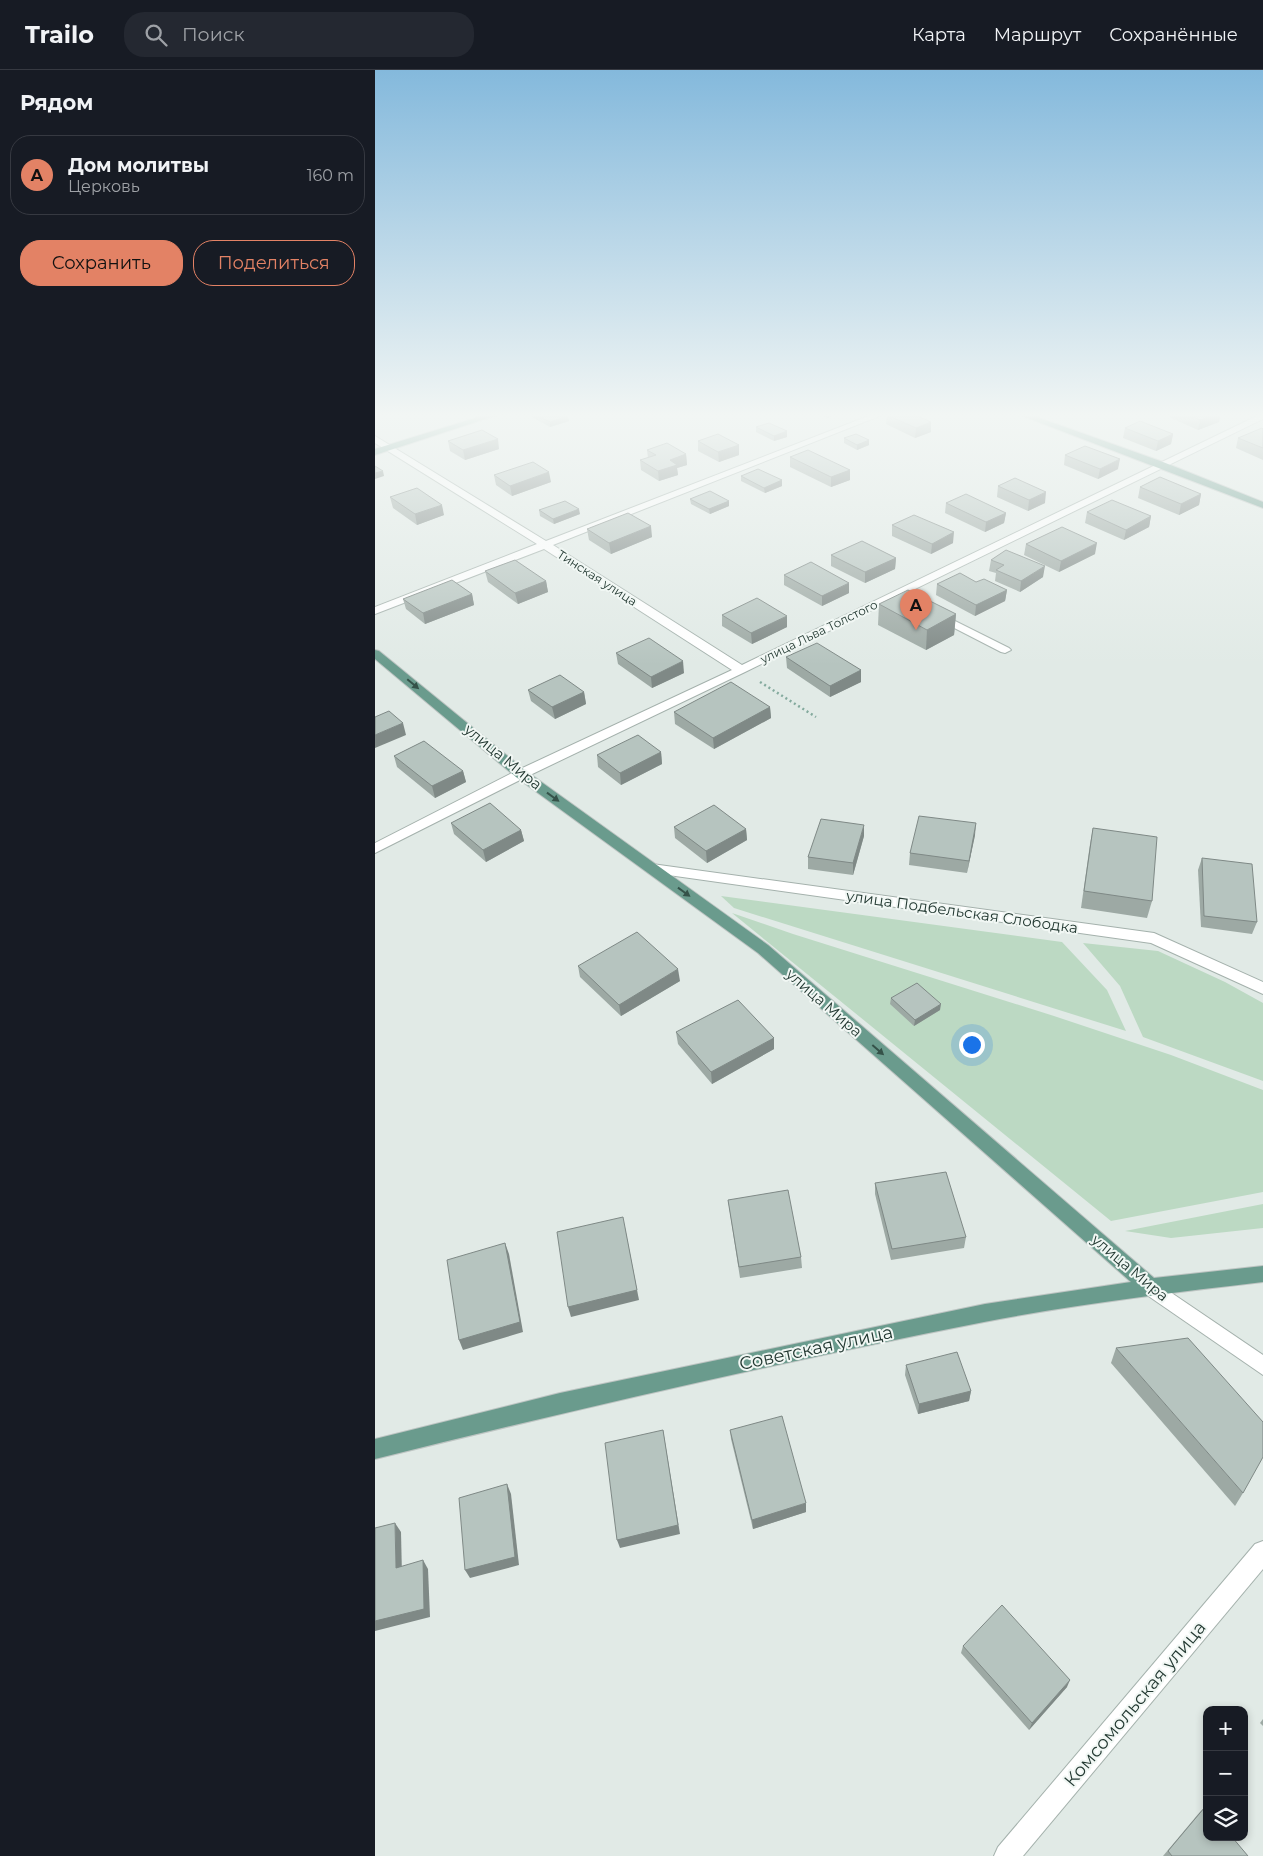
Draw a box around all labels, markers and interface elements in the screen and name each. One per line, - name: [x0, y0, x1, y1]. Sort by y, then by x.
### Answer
- search box: [124, 12, 474, 57]
- text: Trailo: [25, 20, 94, 49]
- icon: search: [142, 21, 170, 49]
- text: Поиск: [182, 23, 245, 46]
- text: Карта: [912, 24, 966, 46]
- text: Маршрут: [994, 24, 1081, 46]
- text: Сохранённые: [1109, 24, 1238, 46]
- text: Рядом: [20, 90, 93, 115]
- text: Дом молитвы: [68, 154, 209, 177]
- text: A: [31, 166, 43, 185]
- text: 160 m: [307, 166, 354, 185]
- text: Церковь: [68, 177, 140, 196]
- button: Сохранить: [20, 240, 183, 286]
- button: Поделиться: [193, 240, 355, 286]
- street label: Тинская улица: [555, 546, 640, 609]
- pin: A: [900, 589, 932, 630]
- street label: улица Льва Толстого: [757, 596, 880, 667]
- one-way arrow: [406, 678, 419, 689]
- street label: улица Мира: [460, 719, 546, 794]
- one-way arrow: [546, 792, 560, 802]
- street label: улица Подбельская Слободка: [844, 886, 1079, 937]
- one-way arrow: [677, 887, 690, 898]
- street label: улица Мира: [782, 964, 866, 1041]
- your location: [959, 1032, 985, 1058]
- one-way arrow: [872, 1044, 884, 1055]
- street label: улица Мира: [1087, 1229, 1173, 1305]
- street label: Советская улица: [737, 1321, 895, 1375]
- street label: Комсомольская улица: [1059, 1617, 1211, 1791]
- map controls: [1203, 1706, 1248, 1841]
- button: +: [1203, 1706, 1248, 1751]
- button: −: [1203, 1751, 1248, 1796]
- button: layers: [1203, 1796, 1248, 1841]

